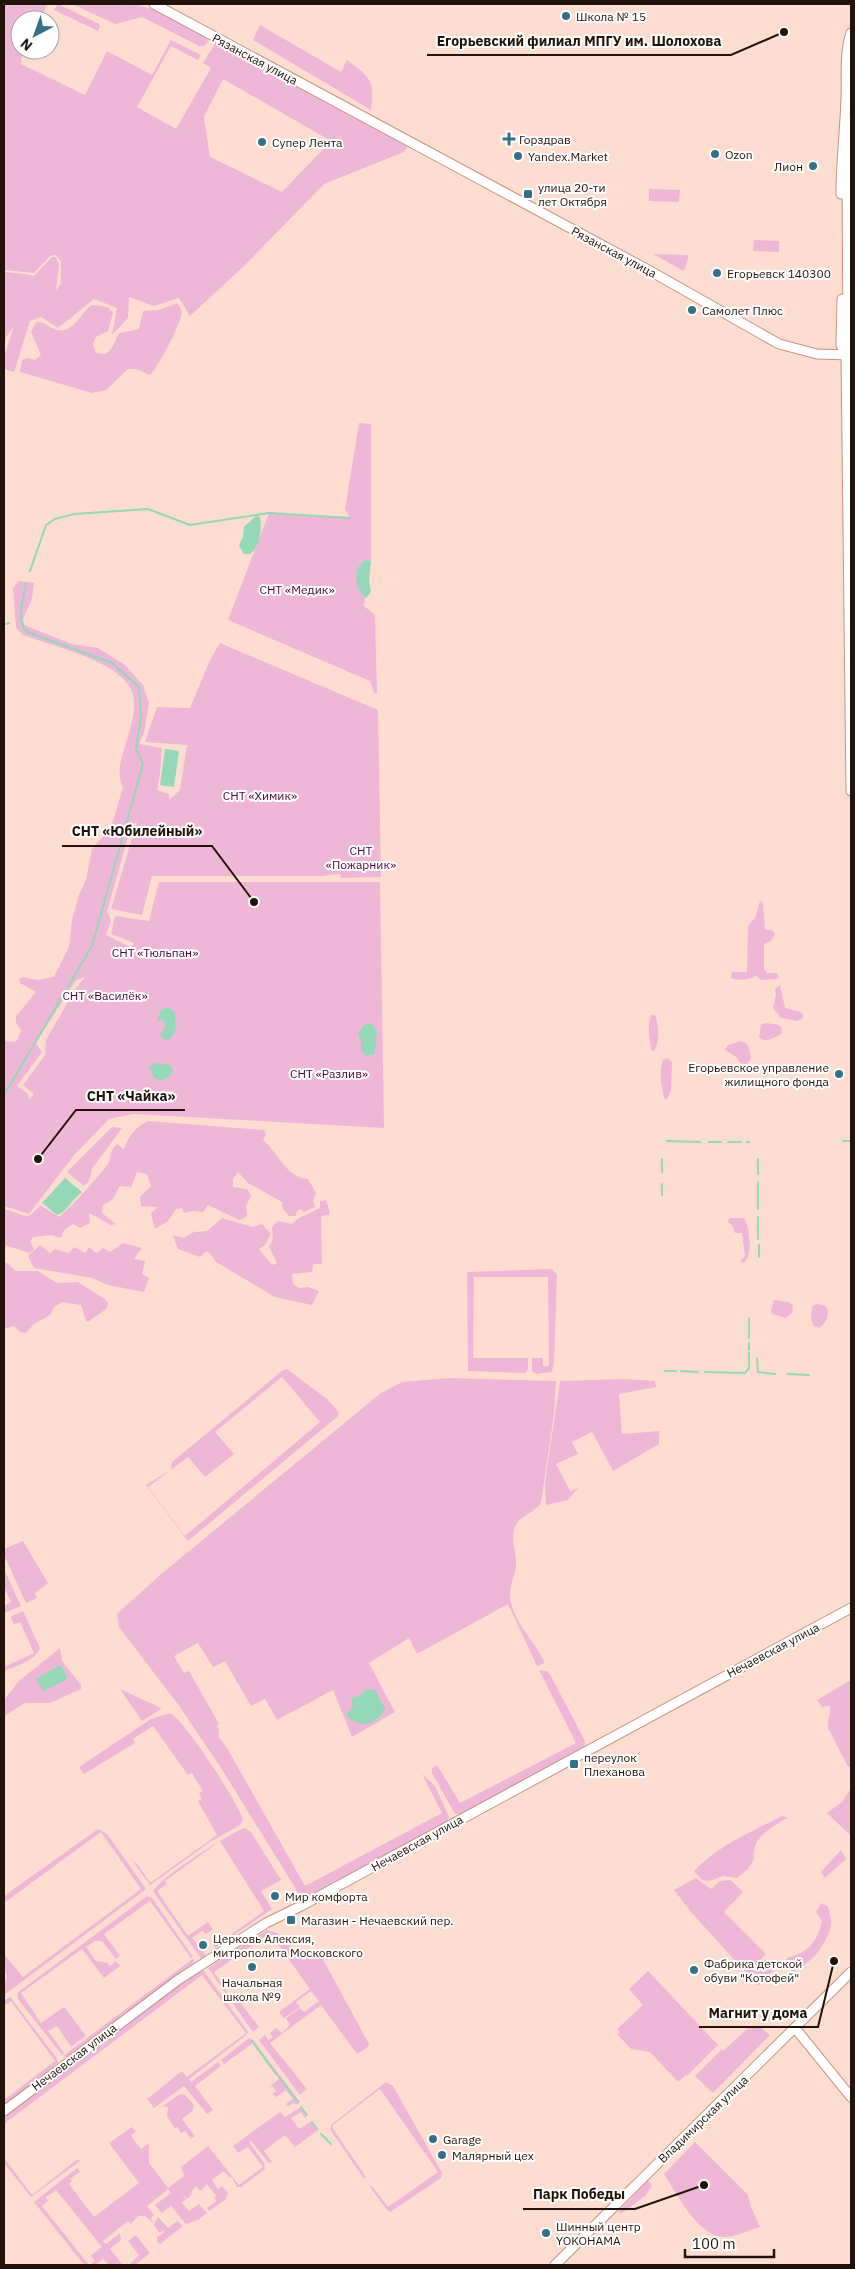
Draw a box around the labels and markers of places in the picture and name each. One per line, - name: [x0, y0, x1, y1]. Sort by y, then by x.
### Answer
- place label: Школа № 15: [576, 9, 646, 24]
- marker: Школа № 15: [560, 10, 572, 22]
- callout: Егорьевский филиал МПГУ им. Шолохова: [427, 26, 731, 55]
- place label: Горздрав: [519, 132, 571, 147]
- marker: Горздрав: [503, 133, 515, 145]
- place label: Супер Лента: [272, 135, 343, 150]
- marker: Супер Лента: [256, 136, 268, 148]
- place label: Ozon: [725, 147, 752, 162]
- marker: Ozon: [709, 148, 721, 160]
- place label: Yandex.Market: [528, 149, 608, 164]
- marker: Yandex.Market: [512, 150, 524, 162]
- place label: Лион: [774, 159, 803, 174]
- marker: Лион: [807, 160, 819, 172]
- place label: улица 20-ти лет Октября: [538, 180, 607, 209]
- marker: улица 20-ти лет Октября: [522, 188, 534, 200]
- place label: Егорьевск 140300: [727, 266, 831, 281]
- marker: Егорьевск 140300: [711, 267, 723, 279]
- place label: Самолет Плюс: [702, 303, 783, 318]
- marker: Самолет Плюс: [686, 304, 698, 316]
- callout: СНТ «Юбилейный»: [62, 817, 212, 846]
- place label: Егорьевское управление жилищного фонда: [688, 1060, 830, 1089]
- marker: Егорьевское управление жилищного фонда: [833, 1068, 845, 1080]
- callout: СНТ «Чайка»: [76, 1081, 185, 1110]
- place label: переулок Плеханова: [584, 1750, 645, 1779]
- marker: переулок Плеханова: [568, 1758, 580, 1770]
- place label: Мир комфорта: [285, 1889, 368, 1904]
- marker: Мир комфорта: [269, 1890, 281, 1902]
- place label: Магазин - Нечаевский пер.: [301, 1913, 453, 1928]
- marker: Магазин - Нечаевский пер.: [285, 1914, 297, 1926]
- place label: Церковь Алексия, митрополита Московского: [213, 1931, 363, 1960]
- marker: Церковь Алексия, митрополита Московского: [197, 1939, 209, 1951]
- place label: Фабрика детской обуви "Котофей": [704, 1956, 802, 1985]
- marker: Начальная школа №9: [246, 1961, 258, 1973]
- marker: Фабрика детской обуви "Котофей": [688, 1964, 700, 1976]
- place label: Начальная школа №9: [222, 1975, 282, 2004]
- callout: Магнит у дома: [699, 1998, 818, 2027]
- place label: Garage: [443, 2132, 482, 2147]
- marker: Garage: [427, 2133, 439, 2145]
- place label: Малярный цех: [452, 2148, 534, 2163]
- marker: Малярный цех: [436, 2149, 448, 2161]
- callout: Парк Победы: [523, 2180, 635, 2209]
- place label: Шинный центр YOKOHAMA: [556, 2219, 641, 2248]
- marker: Шинный центр YOKOHAMA: [540, 2227, 552, 2239]

